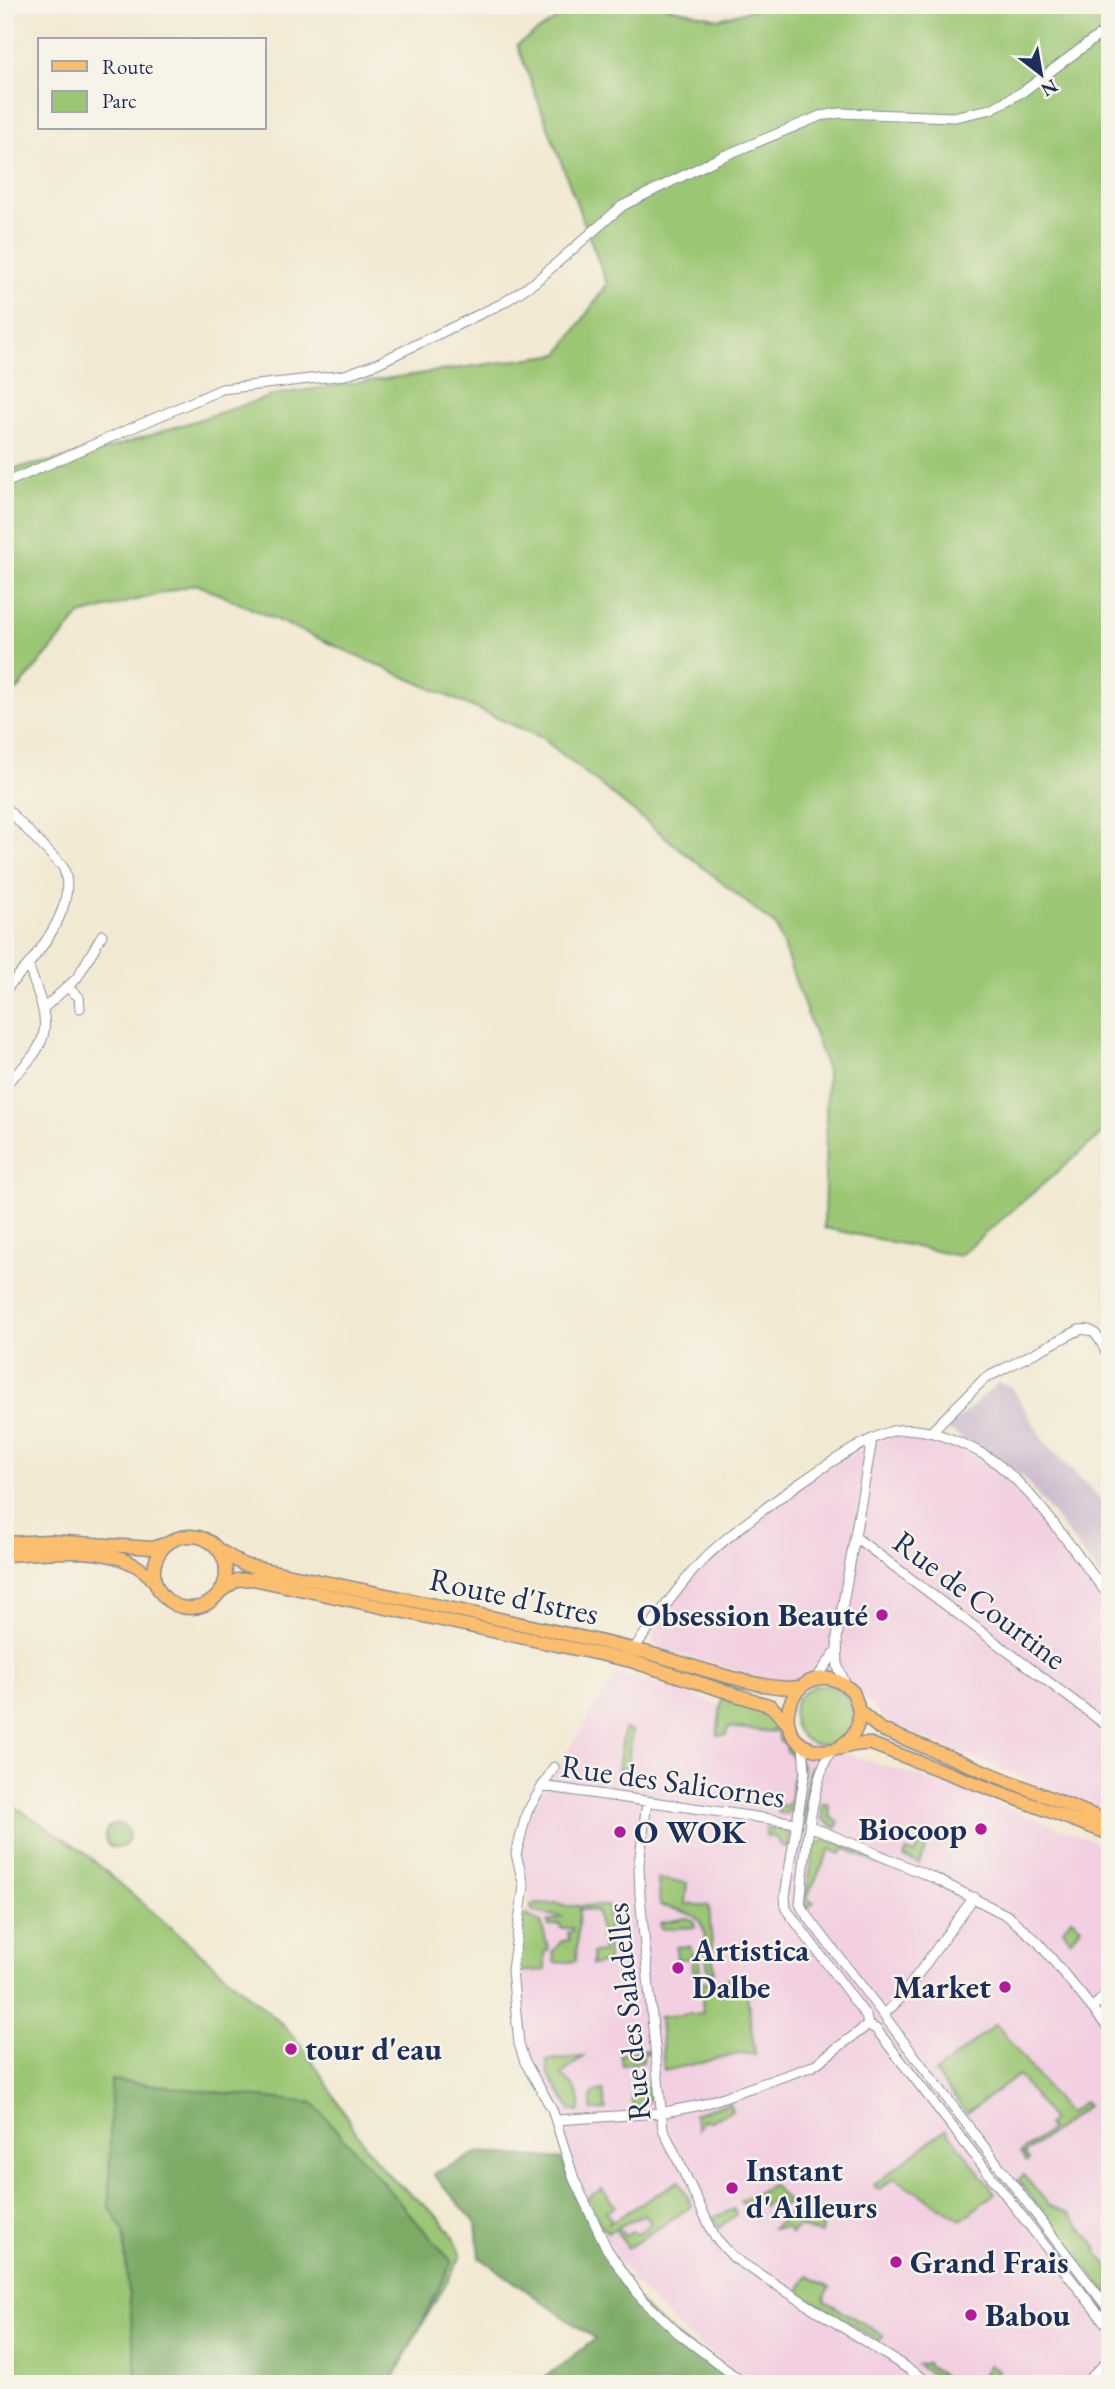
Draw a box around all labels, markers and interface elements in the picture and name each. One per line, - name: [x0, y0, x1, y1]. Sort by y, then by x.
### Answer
- legend: [38, 38, 266, 130]
- north arrow: [1006, 38, 1076, 108]
- text: Route: [102, 53, 153, 80]
- text: N: [1036, 73, 1063, 103]
- text: Parc: [102, 87, 136, 114]
- street label: Rue de Courtine: [885, 1521, 1075, 1679]
- street label: Route d'Istres: [426, 1558, 602, 1634]
- place label: Obsession Beauté: [637, 1594, 868, 1636]
- marker: Obsession Beauté: [874, 1607, 890, 1623]
- street label: Rue des Salicornes: [558, 1744, 788, 1818]
- place label: Biocoop: [859, 1808, 967, 1850]
- place label: O WOK: [634, 1811, 746, 1853]
- marker: Biocoop: [973, 1821, 989, 1837]
- marker: O WOK: [612, 1824, 628, 1840]
- street label: Rue des Saladelles: [596, 1901, 660, 2123]
- place label: Artistica Dalbe: [691, 1929, 810, 2008]
- marker: Artistica Dalbe: [670, 1960, 686, 1976]
- place label: Market: [893, 1966, 991, 2008]
- marker: Market: [997, 1979, 1013, 1995]
- place label: tour d'eau: [305, 2028, 442, 2070]
- marker: tour d'eau: [283, 2041, 299, 2057]
- place label: Instant d'Ailleurs: [746, 2149, 877, 2228]
- marker: Instant d'Ailleurs: [724, 2180, 740, 2196]
- place label: Grand Frais: [910, 2241, 1069, 2283]
- marker: Grand Frais: [888, 2254, 904, 2270]
- place label: Babou: [985, 2294, 1070, 2336]
- marker: Babou: [963, 2307, 979, 2323]

